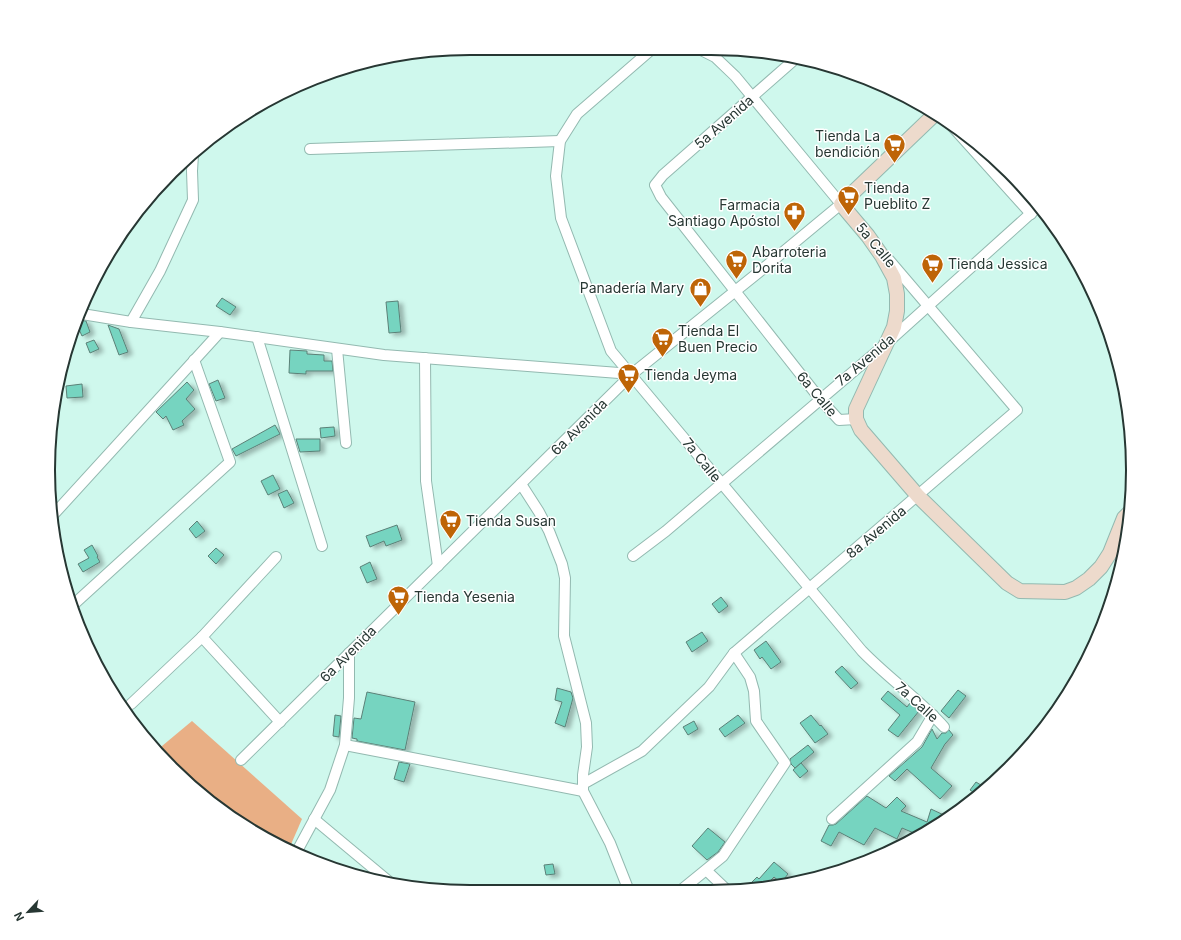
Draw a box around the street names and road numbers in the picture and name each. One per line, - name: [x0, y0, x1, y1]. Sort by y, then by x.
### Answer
- street label: 5a Avenida: [691, 91, 757, 152]
- street label: 5a Calle: [853, 219, 900, 271]
- street label: 7a Avenida: [832, 330, 898, 389]
- street label: 6a Calle: [794, 368, 841, 420]
- street label: 6a Avenida: [547, 395, 610, 458]
- street label: 7a Calle: [679, 434, 725, 485]
- street label: 8a Avenida: [842, 502, 909, 562]
- street label: 6a Avenida: [316, 622, 379, 685]
- street label: 7a Calle: [892, 678, 942, 725]

